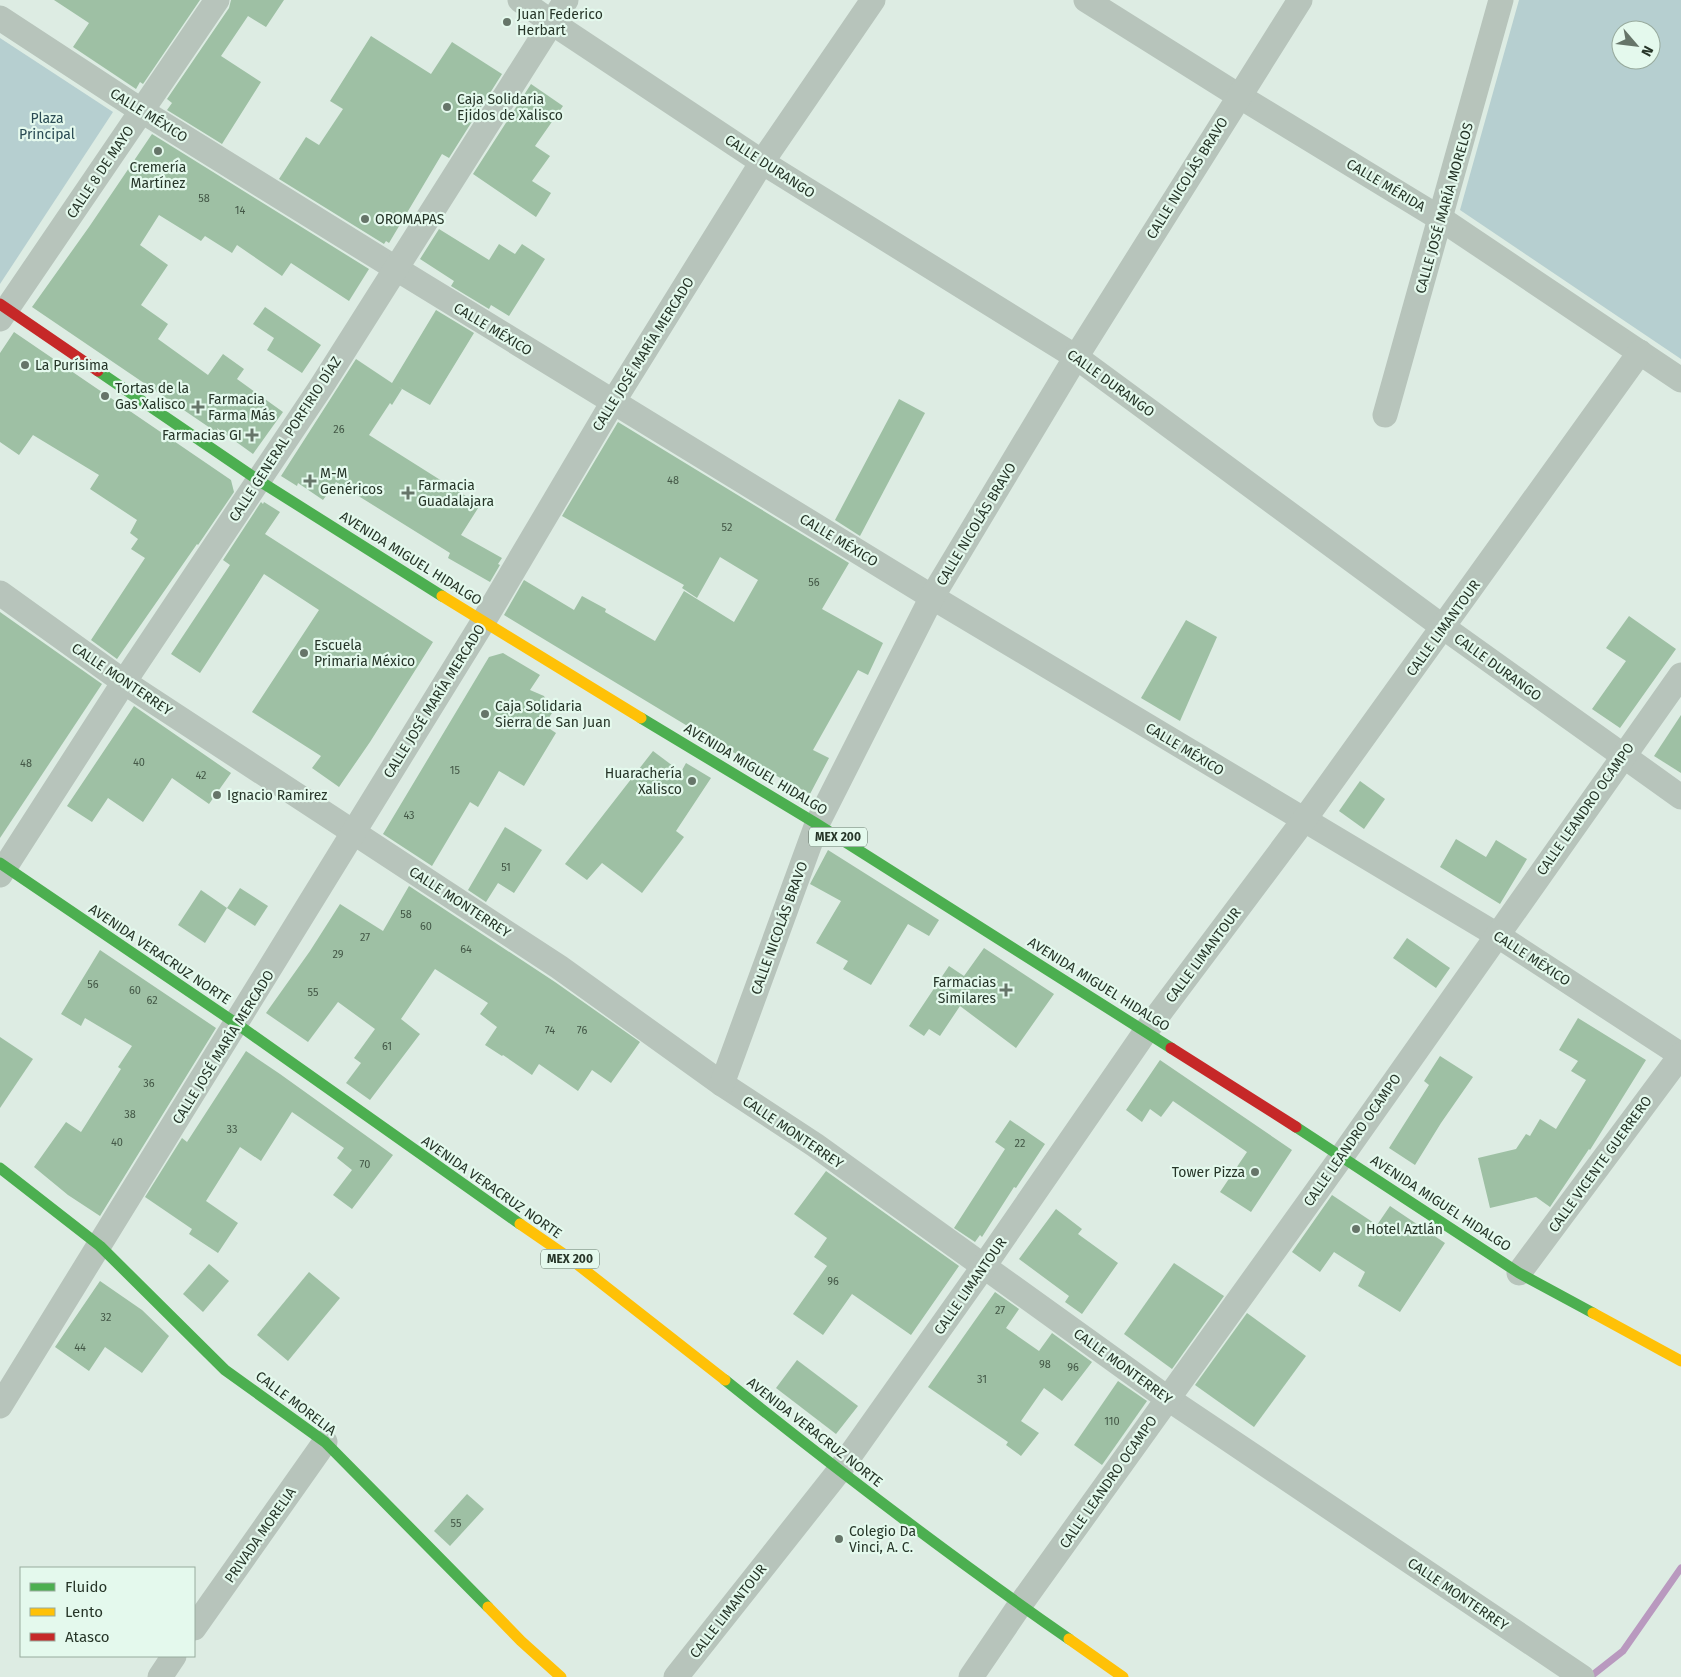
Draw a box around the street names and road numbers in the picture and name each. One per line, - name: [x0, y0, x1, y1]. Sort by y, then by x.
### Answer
- street label: CALLE MÉXICO: [107, 84, 191, 146]
- street label: CALLE NICOLÁS BRAVO: [1142, 114, 1232, 242]
- street label: CALLE JOSÉ MARÍA MORELOS: [1411, 120, 1477, 296]
- street label: CALLE 8 DE MAYO: [63, 123, 138, 222]
- street label: CALLE DURANGO: [722, 131, 818, 202]
- street label: CALLE MÉRIDA: [1343, 154, 1429, 216]
- street label: CALLE JOSÉ MARÍA MERCADO: [588, 274, 698, 434]
- street label: CALLE MÉXICO: [451, 299, 535, 359]
- street label: CALLE DURANGO: [1064, 346, 1158, 421]
- street label: CALLE GENERAL PORFIRIO DÍAZ: [225, 353, 345, 525]
- street label: CALLE NICOLÁS BRAVO: [932, 459, 1020, 589]
- street label: AVENIDA MIGUEL HIDALGO: [337, 508, 485, 609]
- street label: CALLE MÉXICO: [797, 510, 881, 570]
- street label: CALLE LIMANTOUR: [1403, 576, 1484, 680]
- street label: CALLE JOSÉ MARÍA MERCADO: [379, 621, 489, 781]
- street label: CALLE DURANGO: [1451, 630, 1545, 705]
- street label: CALLE MONTERREY: [68, 639, 176, 720]
- street label: CALLE MÉXICO: [1143, 719, 1227, 779]
- street label: AVENIDA MIGUEL HIDALGO: [681, 720, 830, 819]
- street label: CALLE LEANDRO OCAMPO: [1533, 740, 1638, 879]
- road number: MEX 200: [809, 828, 867, 846]
- street label: CALLE NICOLÁS BRAVO: [747, 859, 811, 997]
- street label: CALLE MONTERREY: [406, 863, 514, 942]
- street label: AVENIDA VERACRUZ NORTE: [86, 901, 234, 1008]
- street label: CALLE LIMANTOUR: [1162, 904, 1245, 1006]
- street label: CALLE MÉXICO: [1490, 926, 1574, 990]
- street label: AVENIDA MIGUEL HIDALGO: [1025, 934, 1173, 1035]
- street label: CALLE JOSÉ MARÍA MERCADO: [168, 967, 278, 1127]
- street label: CALLE LEANDRO OCAMPO: [1300, 1071, 1405, 1210]
- street label: CALLE MONTERREY: [739, 1092, 847, 1173]
- street label: CALLE VICENTE GUERRERO: [1545, 1093, 1656, 1236]
- street label: AVENIDA VERACRUZ NORTE: [418, 1132, 565, 1242]
- street label: AVENIDA MIGUEL HIDALGO: [1367, 1152, 1514, 1255]
- street label: CALLE LIMANTOUR: [931, 1234, 1011, 1338]
- road number: MEX 200: [541, 1250, 599, 1268]
- street label: CALLE MONTERREY: [1070, 1325, 1176, 1408]
- street label: CALLE MORELIA: [252, 1368, 339, 1439]
- street label: AVENIDA VERACRUZ NORTE: [743, 1374, 886, 1491]
- street label: CALLE LEANDRO OCAMPO: [1056, 1413, 1161, 1552]
- street label: PRIVADA MORELIA: [221, 1484, 300, 1586]
- street label: CALLE MONTERREY: [1404, 1554, 1512, 1635]
- street label: CALLE LIMANTOUR: [686, 1560, 771, 1662]

